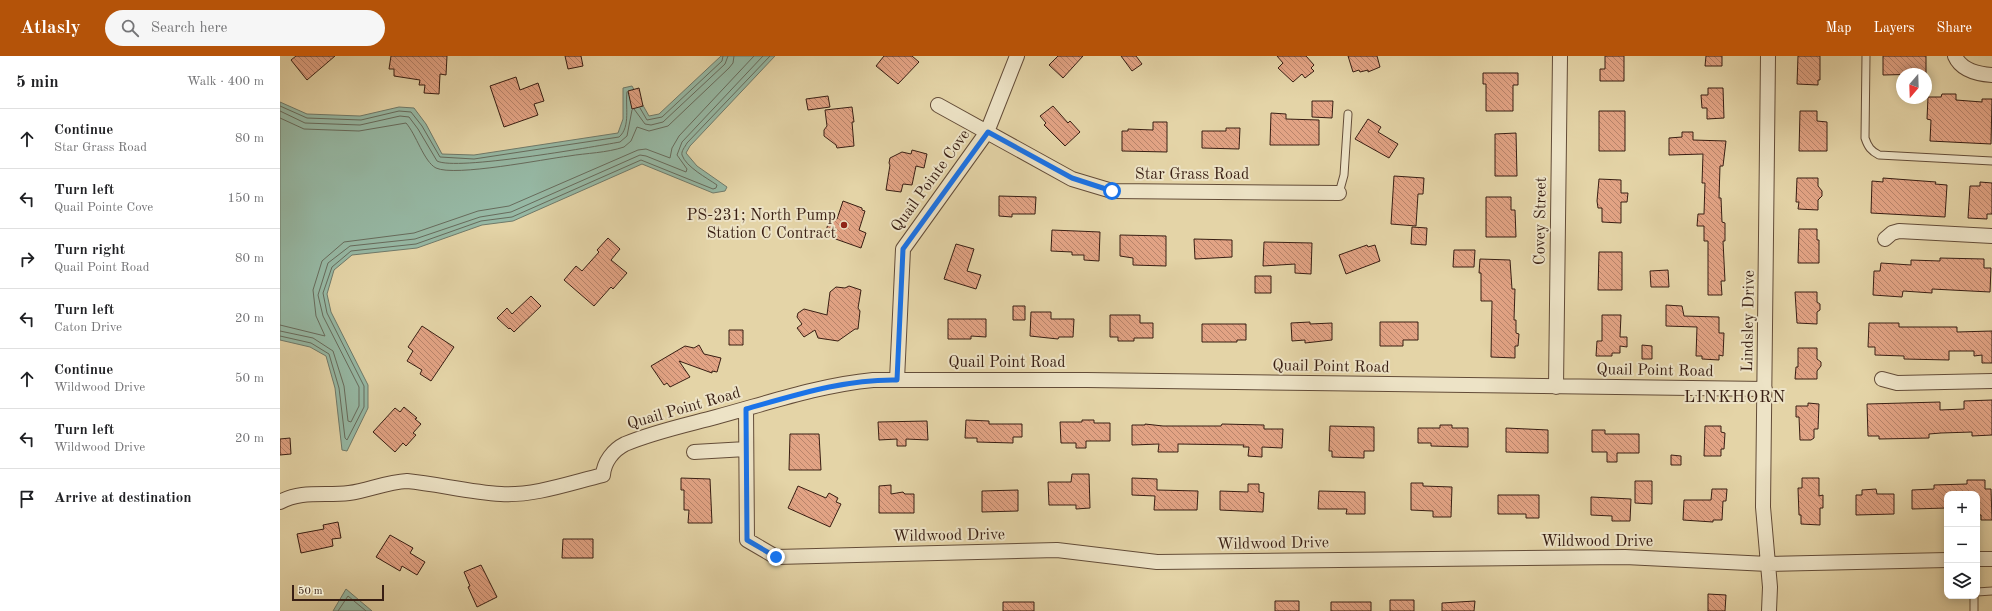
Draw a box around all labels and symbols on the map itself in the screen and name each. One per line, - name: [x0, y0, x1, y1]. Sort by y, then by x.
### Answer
- north arrow: [1896, 68, 1932, 104]
- street label: Quail Pointe Cove: [889, 127, 973, 235]
- street label: Star Grass Road: [1135, 167, 1249, 183]
- street label: Covey Street: [1532, 176, 1550, 265]
- route start: [1103, 182, 1121, 200]
- place label: PS-231; North Pump Station C Contract: [686, 208, 836, 242]
- marker: PS-231; North Pump Station C Contract: [839, 220, 849, 230]
- street label: Lindsley Drive: [1740, 270, 1758, 372]
- street label: Quail Point Road: [948, 355, 1066, 371]
- street label: Quail Point Road: [1272, 358, 1390, 376]
- street label: Quail Point Road: [1596, 362, 1714, 380]
- street label: Quail Point Road: [625, 385, 743, 433]
- district label: LINKHORN: [1684, 389, 1786, 406]
- street label: Wildwood Drive: [893, 527, 1005, 545]
- street label: Wildwood Drive: [1541, 534, 1653, 550]
- street label: Wildwood Drive: [1217, 535, 1329, 553]
- route end: [767, 548, 785, 566]
- scale bar: [292, 583, 384, 602]

